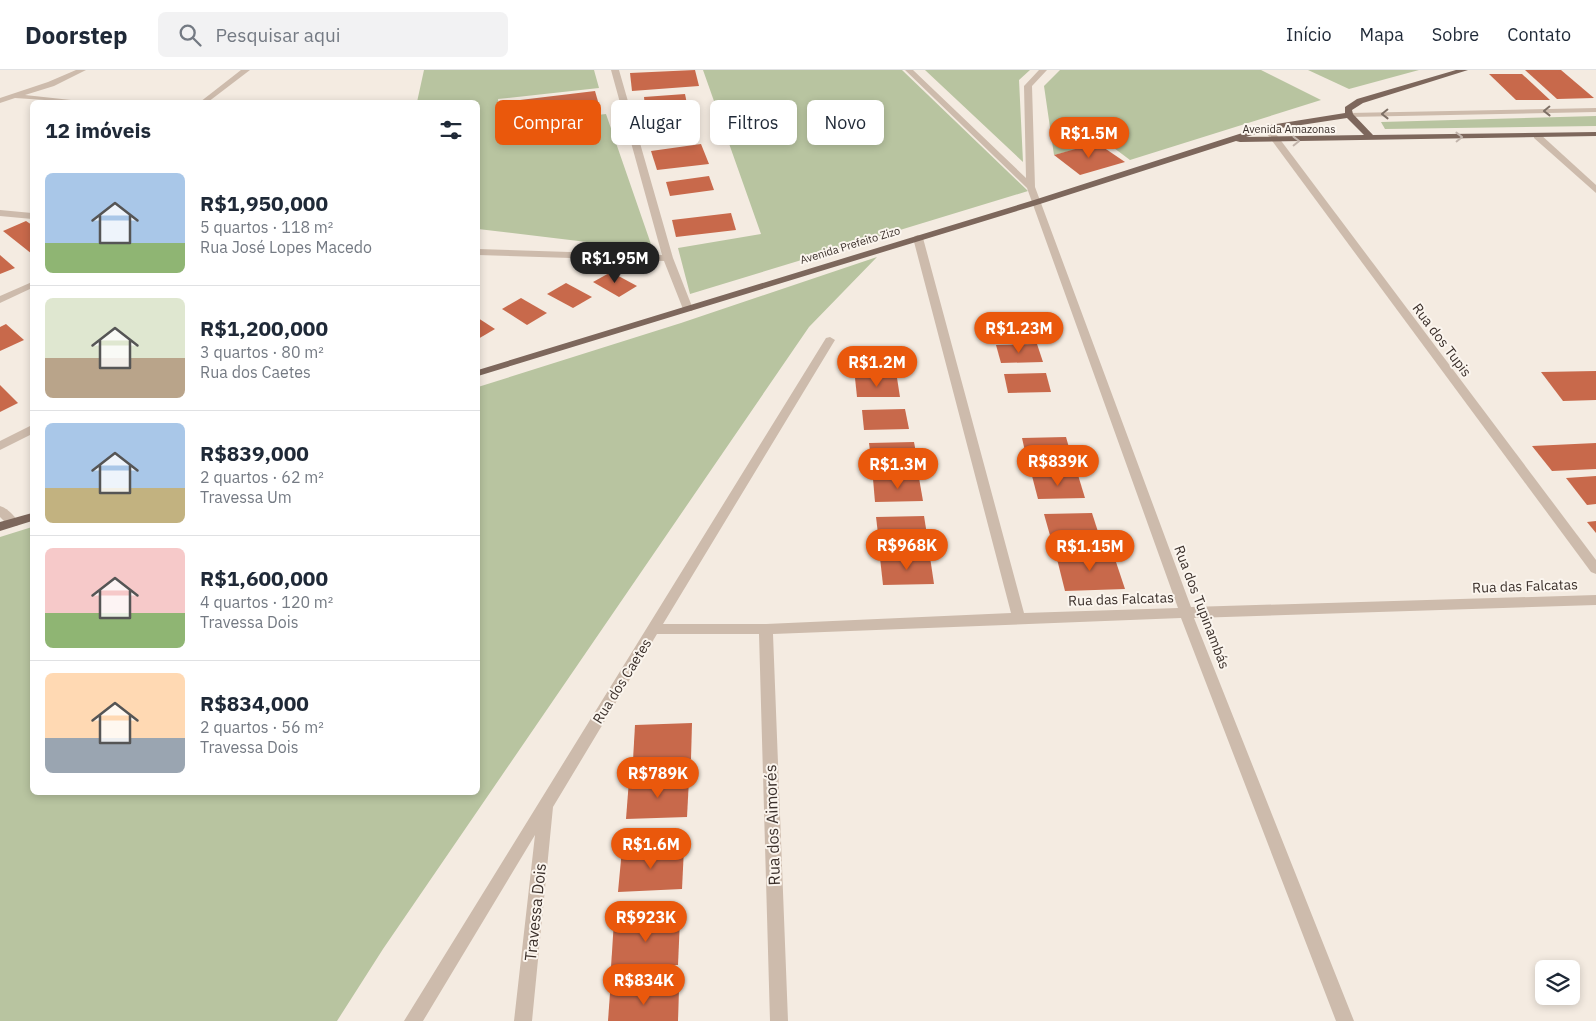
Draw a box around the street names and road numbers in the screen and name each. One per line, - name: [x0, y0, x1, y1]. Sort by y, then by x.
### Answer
- street label: Avenida Amazonas: [1242, 122, 1336, 136]
- street label: Avenida Prefeito Zizo: [798, 223, 902, 267]
- street label: Rua dos Tupis: [1408, 300, 1476, 380]
- street label: Rua dos Tupinambás: [1170, 543, 1234, 671]
- street label: Rua das Falcatas: [1472, 575, 1578, 597]
- street label: Rua das Falcatas: [1068, 588, 1174, 610]
- street label: Rua dos Caetes: [589, 635, 655, 727]
- street label: Rua dos Aimorés: [760, 764, 784, 886]
- street label: Travessa Dois: [520, 862, 550, 962]

